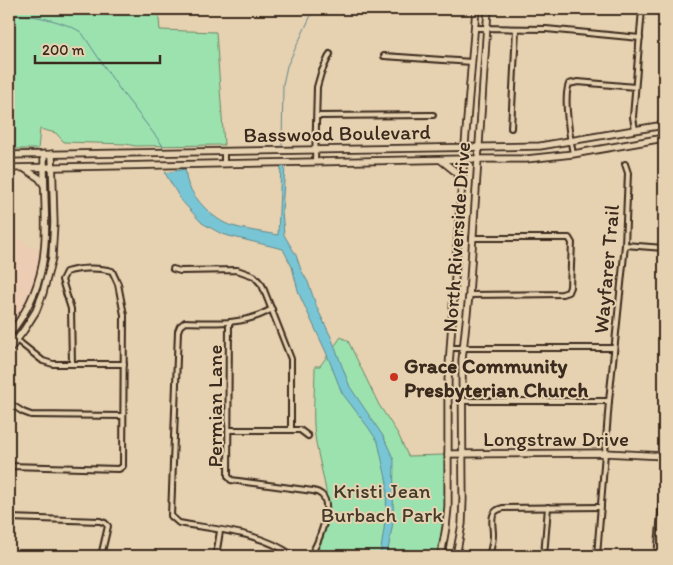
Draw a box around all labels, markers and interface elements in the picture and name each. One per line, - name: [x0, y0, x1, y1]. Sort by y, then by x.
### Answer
- scale bar: [35, 32, 160, 64]
- text: 200 m: [42, 41, 85, 59]
- street label: Basswood Boulevard: [243, 119, 431, 147]
- street label: North Riverside Drive: [437, 141, 475, 333]
- street label: Wayfarer Trail: [588, 203, 624, 335]
- street label: Permian Lane: [202, 345, 227, 467]
- place label: Grace Community Presbyterian Church: [404, 353, 588, 403]
- marker: Grace Community Presbyterian Church: [388, 371, 400, 383]
- street label: Longstraw Drive: [483, 426, 629, 451]
- park label: Kristi Jean Burbach Park: [321, 478, 443, 527]

